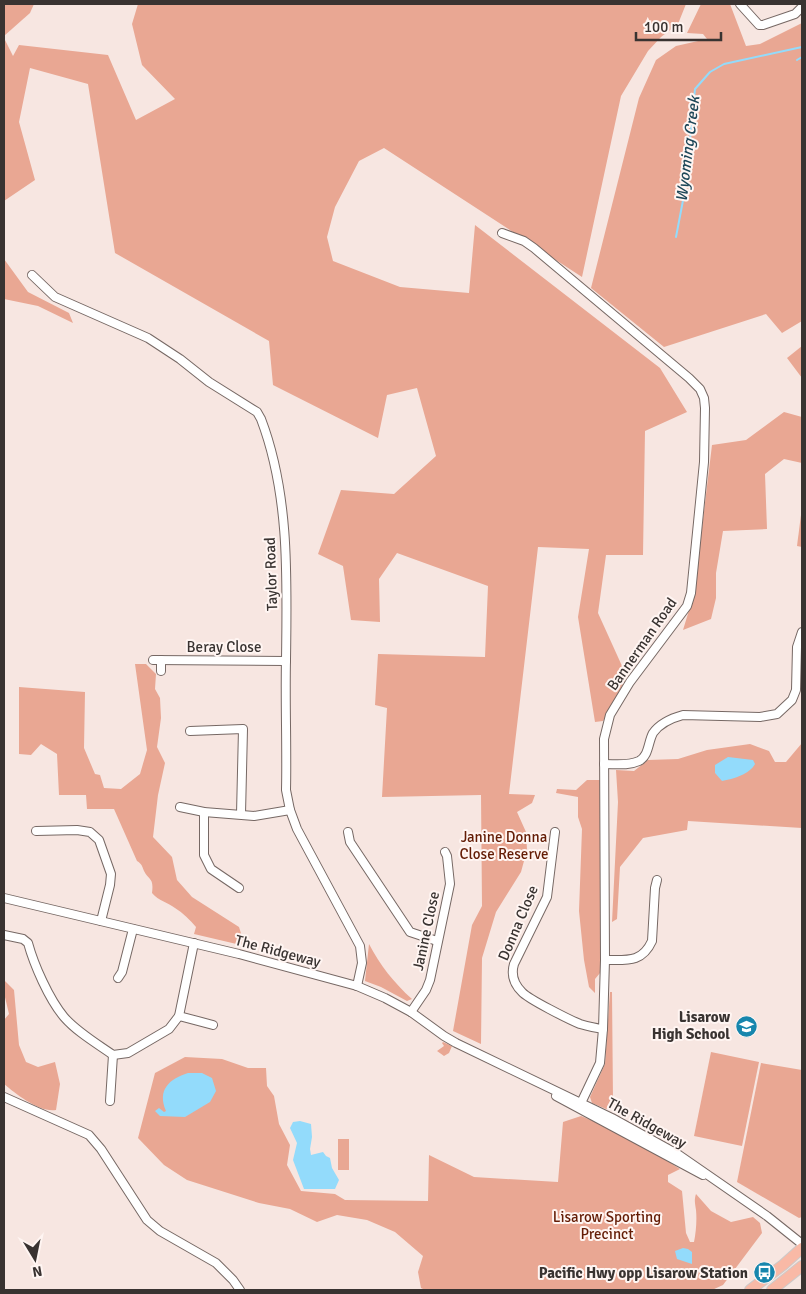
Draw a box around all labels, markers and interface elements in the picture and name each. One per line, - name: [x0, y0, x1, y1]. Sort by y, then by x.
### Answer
- scale bar: [636, 10, 721, 42]
- text: 100 m: [644, 18, 684, 36]
- water label: Wyoming Creek: [672, 93, 705, 203]
- street label: Taylor Road: [261, 537, 281, 611]
- street label: Bannerman Road: [603, 594, 681, 694]
- street label: Beray Close: [187, 638, 261, 656]
- park label: Janine Donna Close Reserve: [460, 828, 548, 863]
- street label: Donna Close: [494, 883, 542, 963]
- street label: Janine Close: [409, 890, 443, 972]
- street label: The Ridgeway: [233, 931, 323, 971]
- place label: Lisarow High School: [652, 1008, 731, 1043]
- school or university icon: Lisarow High School: [734, 1014, 758, 1038]
- street label: The Ridgeway: [604, 1094, 690, 1152]
- park label: Lisarow Sporting Precinct: [553, 1208, 661, 1243]
- north arrow: [10, 1234, 60, 1284]
- bus stop icon: Pacific Hwy opp Lisarow Station: [752, 1261, 776, 1285]
- text: N: [31, 1262, 43, 1281]
- place label: Pacific Hwy opp Lisarow Station: [539, 1264, 748, 1282]

